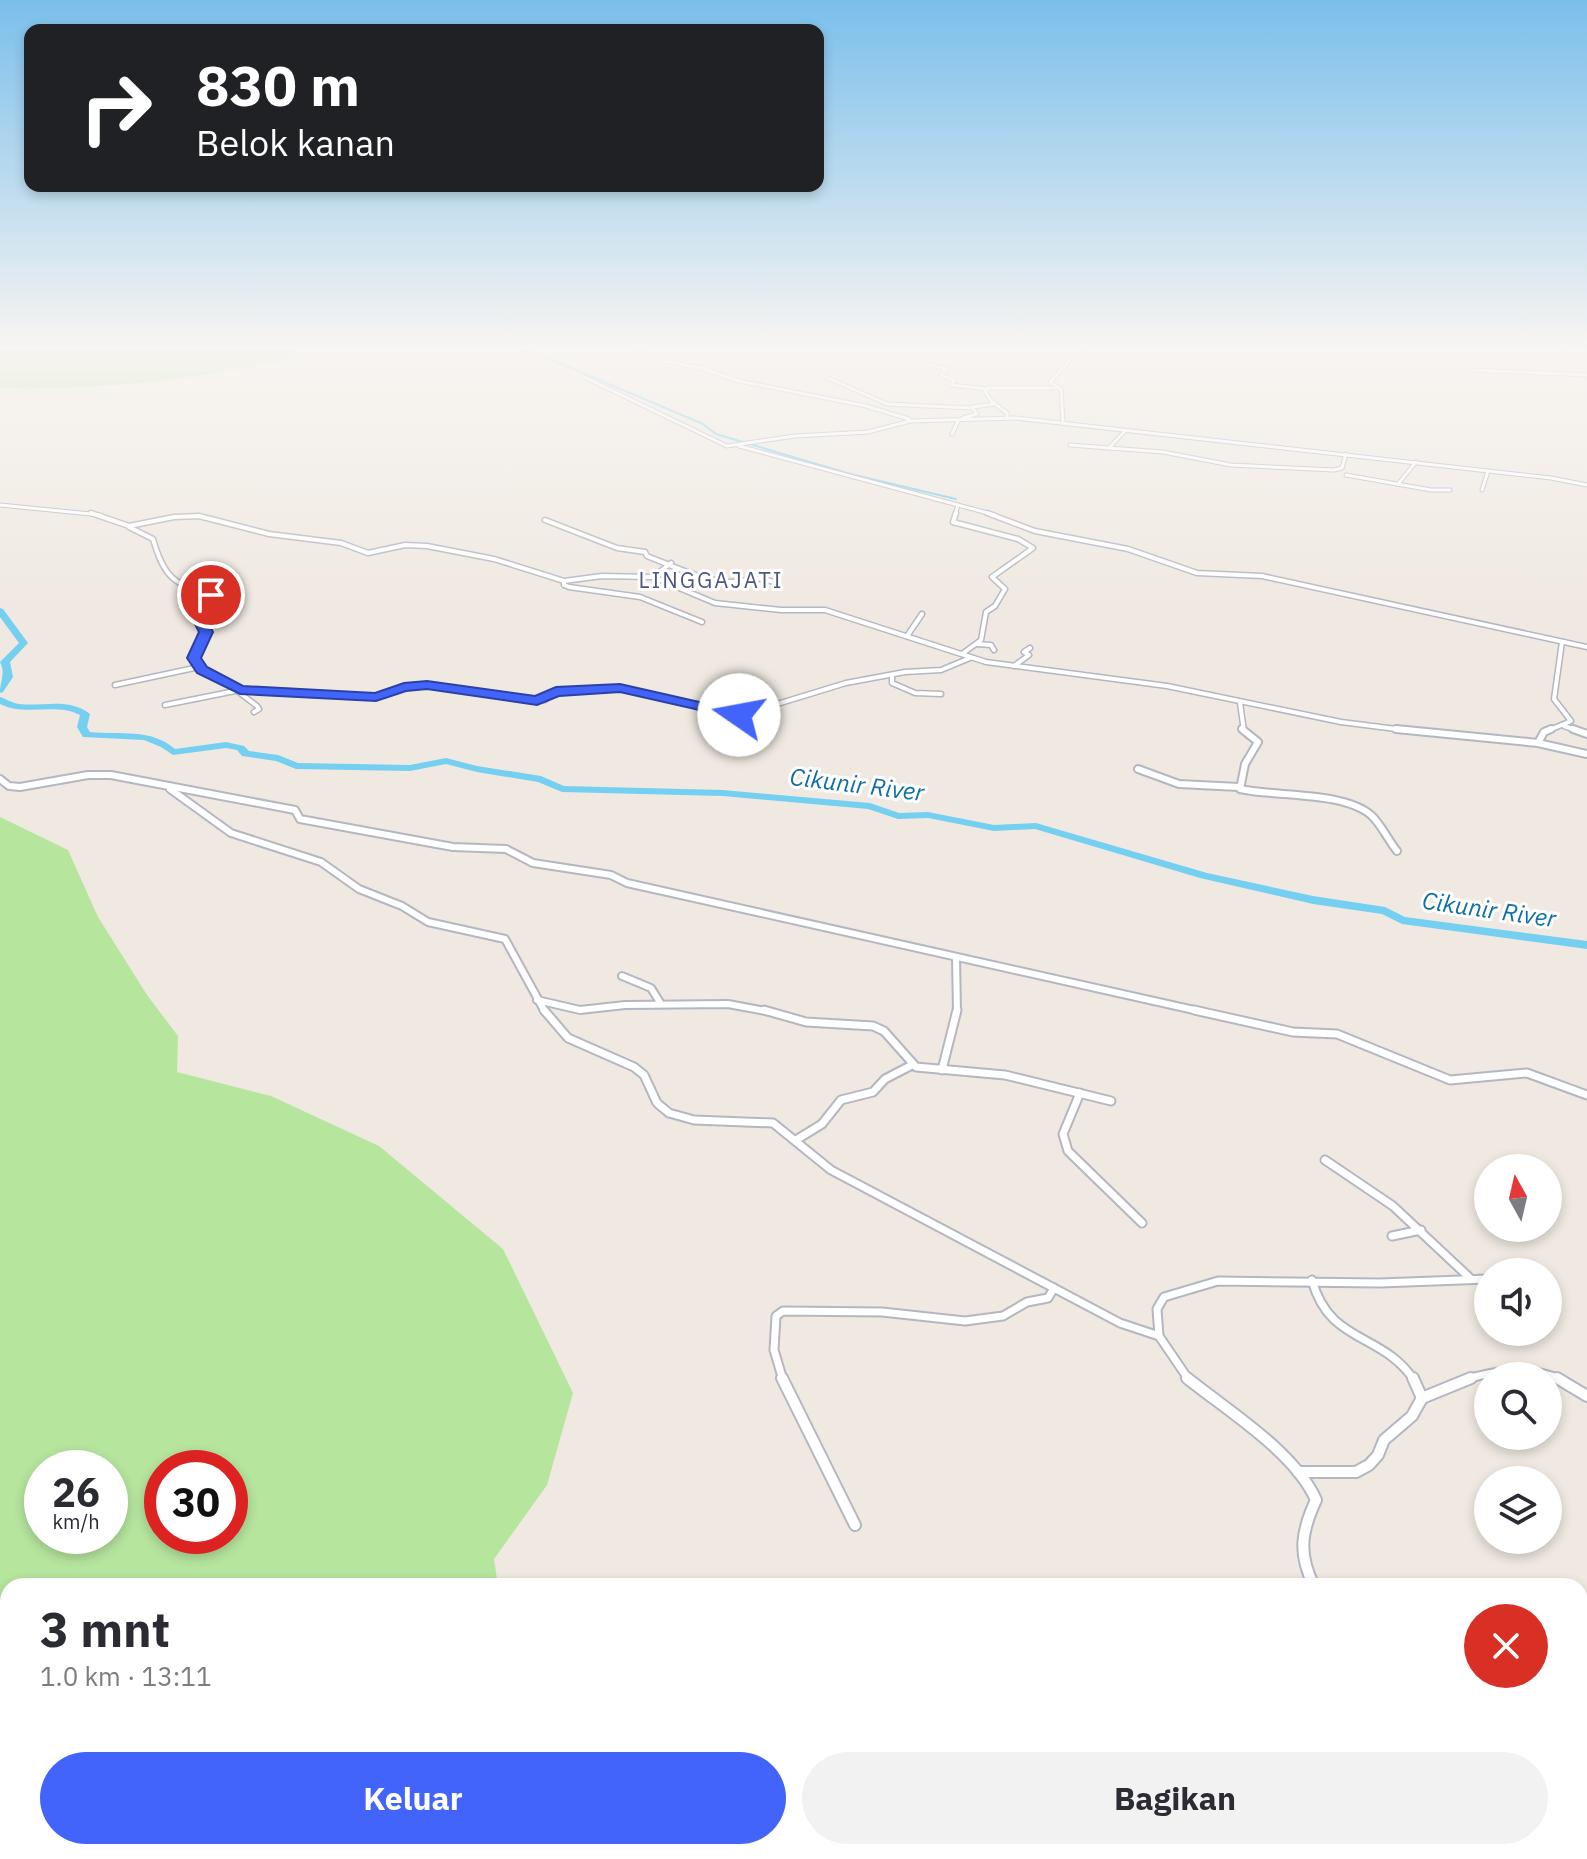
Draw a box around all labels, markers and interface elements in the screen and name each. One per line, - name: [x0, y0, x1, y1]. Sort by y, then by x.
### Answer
- text: 830 m: [196, 49, 360, 121]
- icon: right: [64, 56, 168, 160]
- text: Belok kanan: [196, 119, 395, 166]
- pin: [177, 561, 245, 629]
- district label: LINGGAJATI: [638, 565, 784, 594]
- icon: arrive: [189, 573, 233, 617]
- position arrow: [697, 673, 781, 757]
- water label: Cikunir River: [788, 760, 927, 808]
- water label: Cikunir River: [1420, 884, 1559, 934]
- north arrow: [1474, 1154, 1562, 1242]
- map controls: [1474, 1154, 1562, 1554]
- button: sound: [1474, 1258, 1562, 1346]
- button: search: [1474, 1362, 1562, 1450]
- speed limit sign: 30: [144, 1450, 248, 1554]
- text: 26: [52, 1466, 100, 1518]
- button: layers: [1474, 1466, 1562, 1554]
- text: km/h: [52, 1508, 100, 1535]
- text: 3 mnt: [40, 1598, 170, 1660]
- button: close: [1464, 1604, 1548, 1688]
- text: 1.0 km · 13:11: [40, 1659, 212, 1693]
- button: Keluar: [40, 1752, 786, 1844]
- button: Bagikan: [802, 1752, 1548, 1844]

